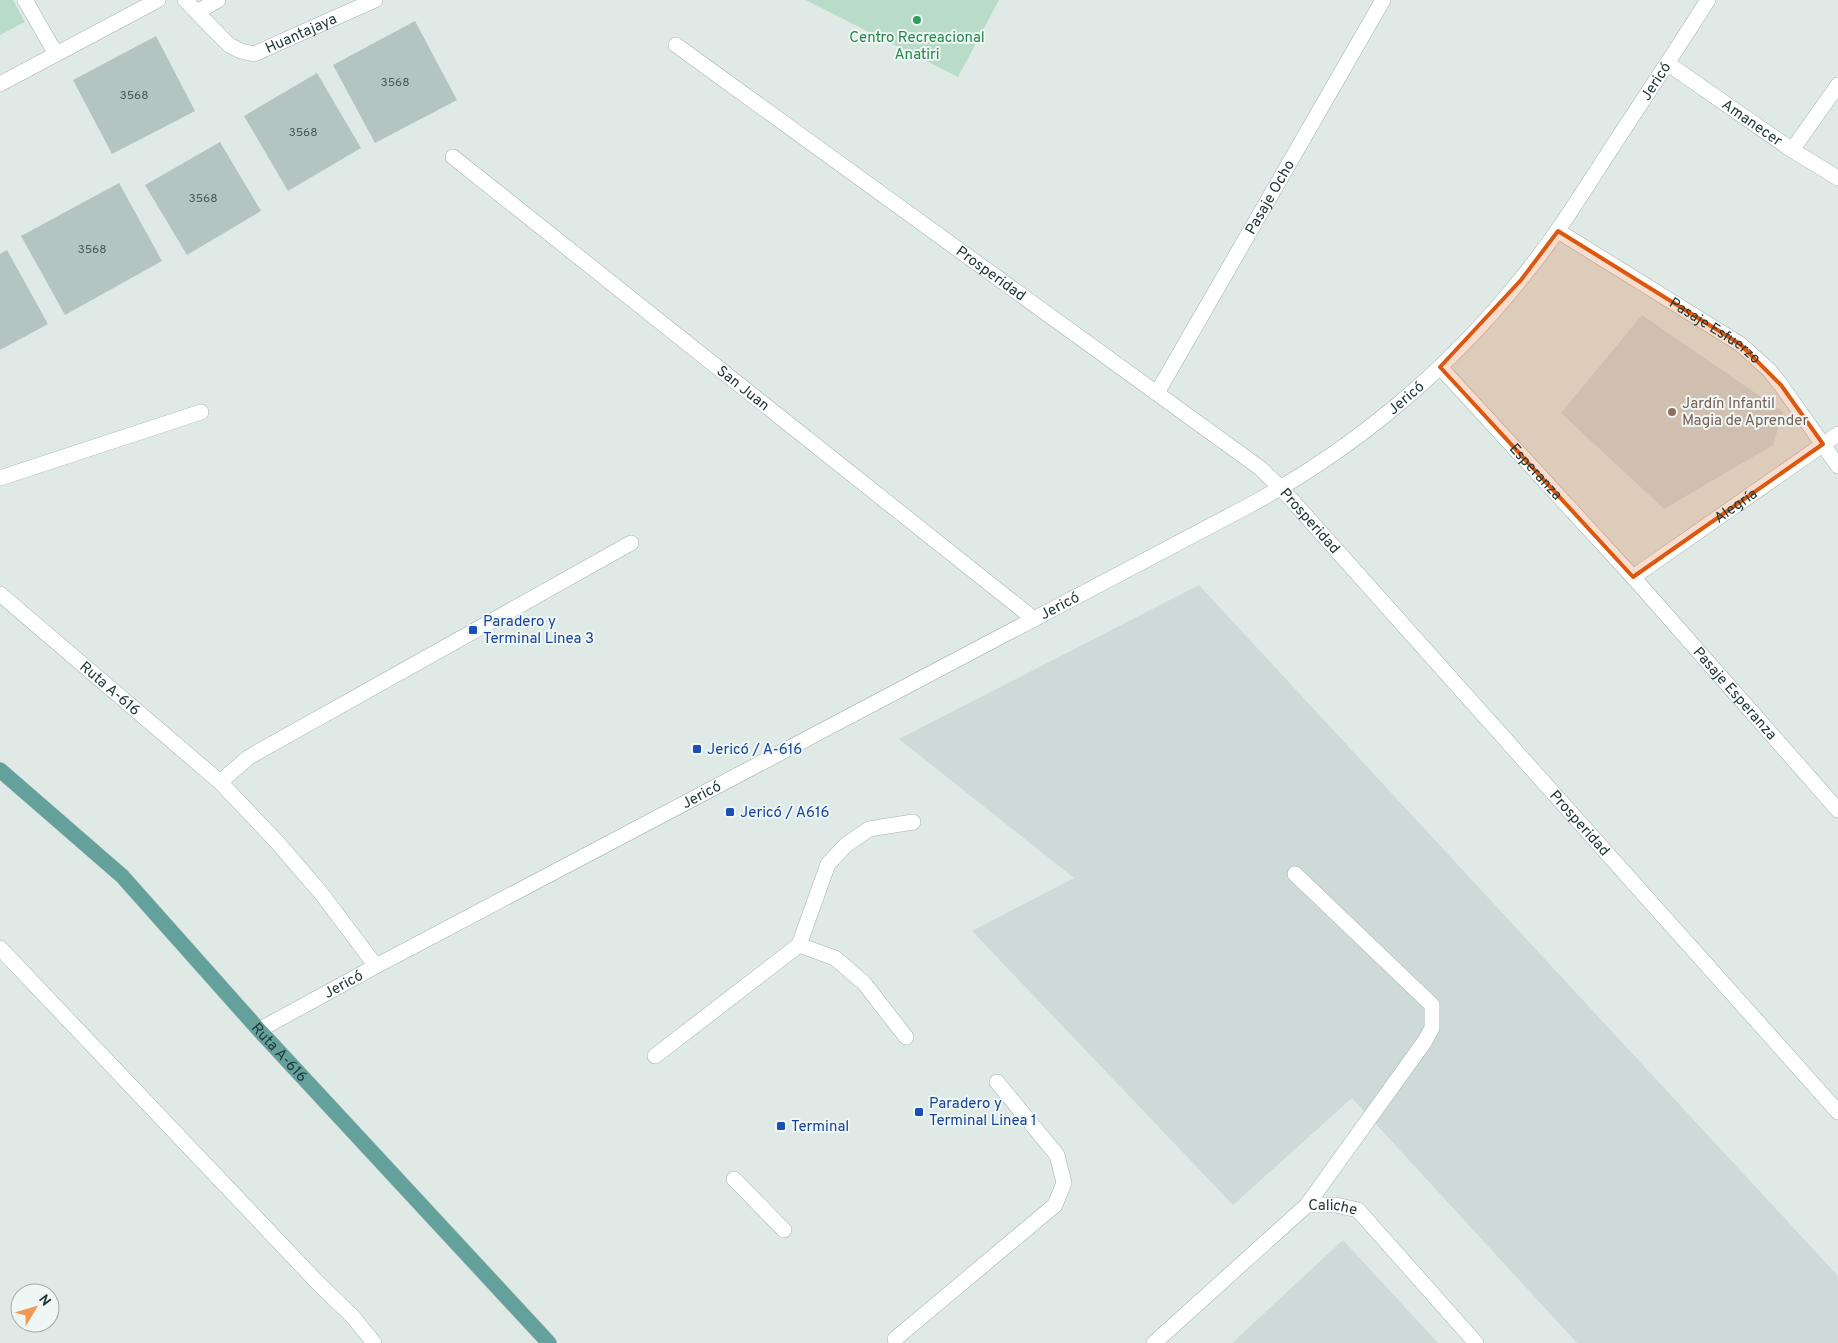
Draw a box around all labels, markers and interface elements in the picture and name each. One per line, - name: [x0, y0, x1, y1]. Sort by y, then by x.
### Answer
- street label: Huantajaya: [263, 10, 340, 59]
- marker: Centro Recreacional Anatiri: [911, 14, 923, 26]
- place label: Centro Recreacional Anatiri: [849, 29, 985, 65]
- street label: Jericó: [1637, 59, 1676, 105]
- house number: 3568: [380, 75, 410, 91]
- house number: 3568: [119, 88, 149, 104]
- street label: Amanecer: [1717, 96, 1786, 151]
- house number: 3568: [288, 125, 318, 141]
- street label: Pasaje Ocho: [1242, 157, 1300, 239]
- house number: 3568: [188, 191, 218, 207]
- house number: 3568: [77, 242, 107, 258]
- street label: Prosperidad: [951, 243, 1029, 306]
- street label: Pasaje Esfuerzo: [1665, 294, 1764, 369]
- street label: San Juan: [712, 362, 773, 416]
- street label: Jericó: [1385, 378, 1429, 420]
- place label: Jardín Infantil Magia de Aprender: [1682, 395, 1808, 431]
- marker: Jardín Infantil Magia de Aprender: [1666, 406, 1678, 418]
- street label: Esperanza: [1504, 440, 1566, 505]
- street label: Prosperidad: [1275, 485, 1343, 559]
- street label: Alegría: [1711, 485, 1762, 528]
- street label: Jericó: [1037, 589, 1083, 625]
- place label: Paradero y Terminal Linea 3: [483, 613, 594, 649]
- marker: Paradero y Terminal Linea 3: [467, 624, 479, 636]
- street label: Pasaje Esperanza: [1688, 644, 1780, 745]
- street label: Ruta A-616: [75, 658, 144, 721]
- place label: Jericó / A-616: [707, 741, 802, 760]
- marker: Jericó / A-616: [691, 743, 703, 755]
- street label: Jericó: [679, 778, 725, 814]
- street label: Prosperidad: [1545, 787, 1613, 861]
- place label: Jericó / A616: [740, 804, 830, 823]
- marker: Jericó / A616: [724, 806, 736, 818]
- street label: Jericó: [321, 967, 367, 1004]
- street label: Ruta A-616: [246, 1020, 311, 1087]
- place label: Paradero y Terminal Linea 1: [929, 1095, 1037, 1131]
- marker: Paradero y Terminal Linea 1: [913, 1106, 925, 1118]
- place label: Terminal: [791, 1118, 849, 1137]
- marker: Terminal: [775, 1120, 787, 1132]
- street label: Caliche: [1308, 1197, 1359, 1221]
- north arrow: [10, 1283, 60, 1333]
- text: N: [34, 1292, 54, 1310]

